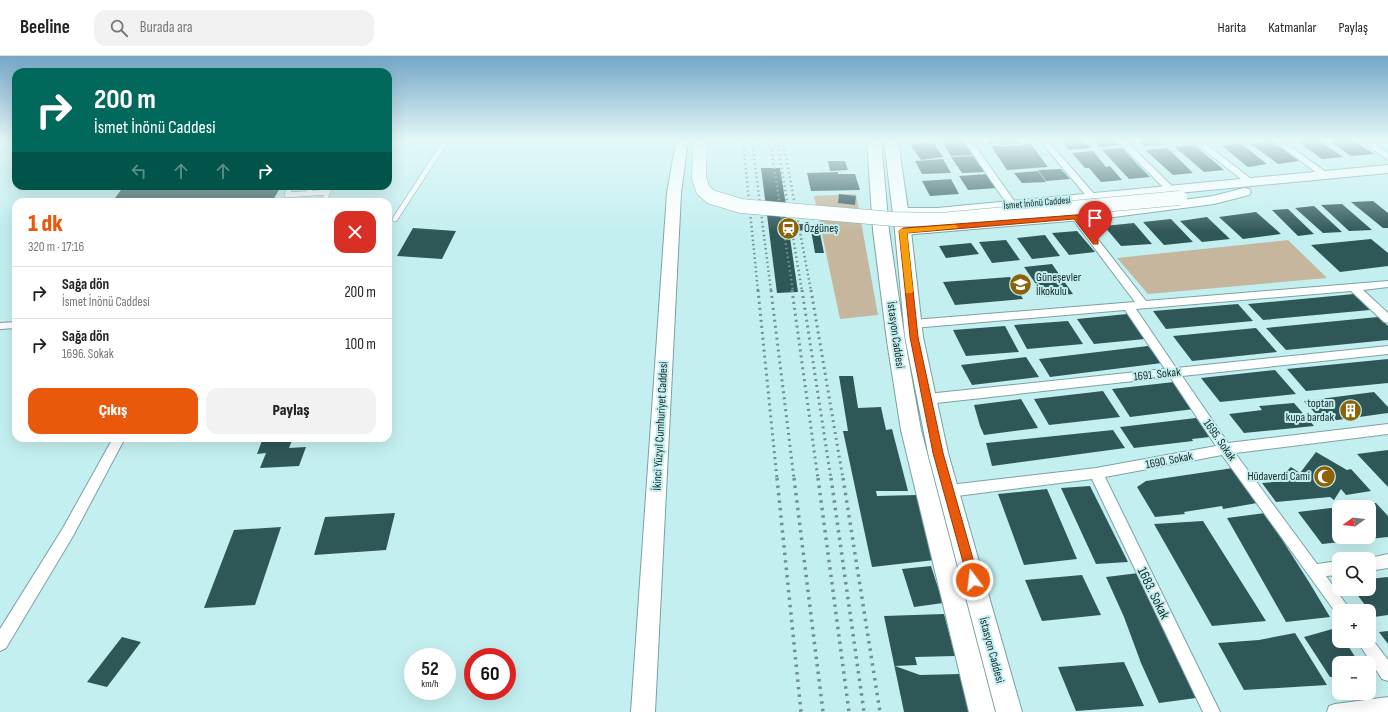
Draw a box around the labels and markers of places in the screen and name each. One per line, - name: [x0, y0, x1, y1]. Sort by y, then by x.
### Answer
- pin: [1078, 201, 1112, 242]
- station icon: Özgüneş: [775, 215, 801, 241]
- place label: Özgüneş: [804, 221, 838, 236]
- place label: Güneşevler İlkokulu: [1036, 270, 1082, 299]
- school or university icon: Güneşevler İlkokulu: [1007, 271, 1033, 297]
- place label: toptan kupa bardak: [1286, 396, 1334, 425]
- building icon: toptan kupa bardak: [1337, 397, 1363, 423]
- mosque icon: Hüdaverdi Cami: [1312, 463, 1338, 489]
- place label: Hüdaverdi Cami: [1247, 469, 1310, 484]

